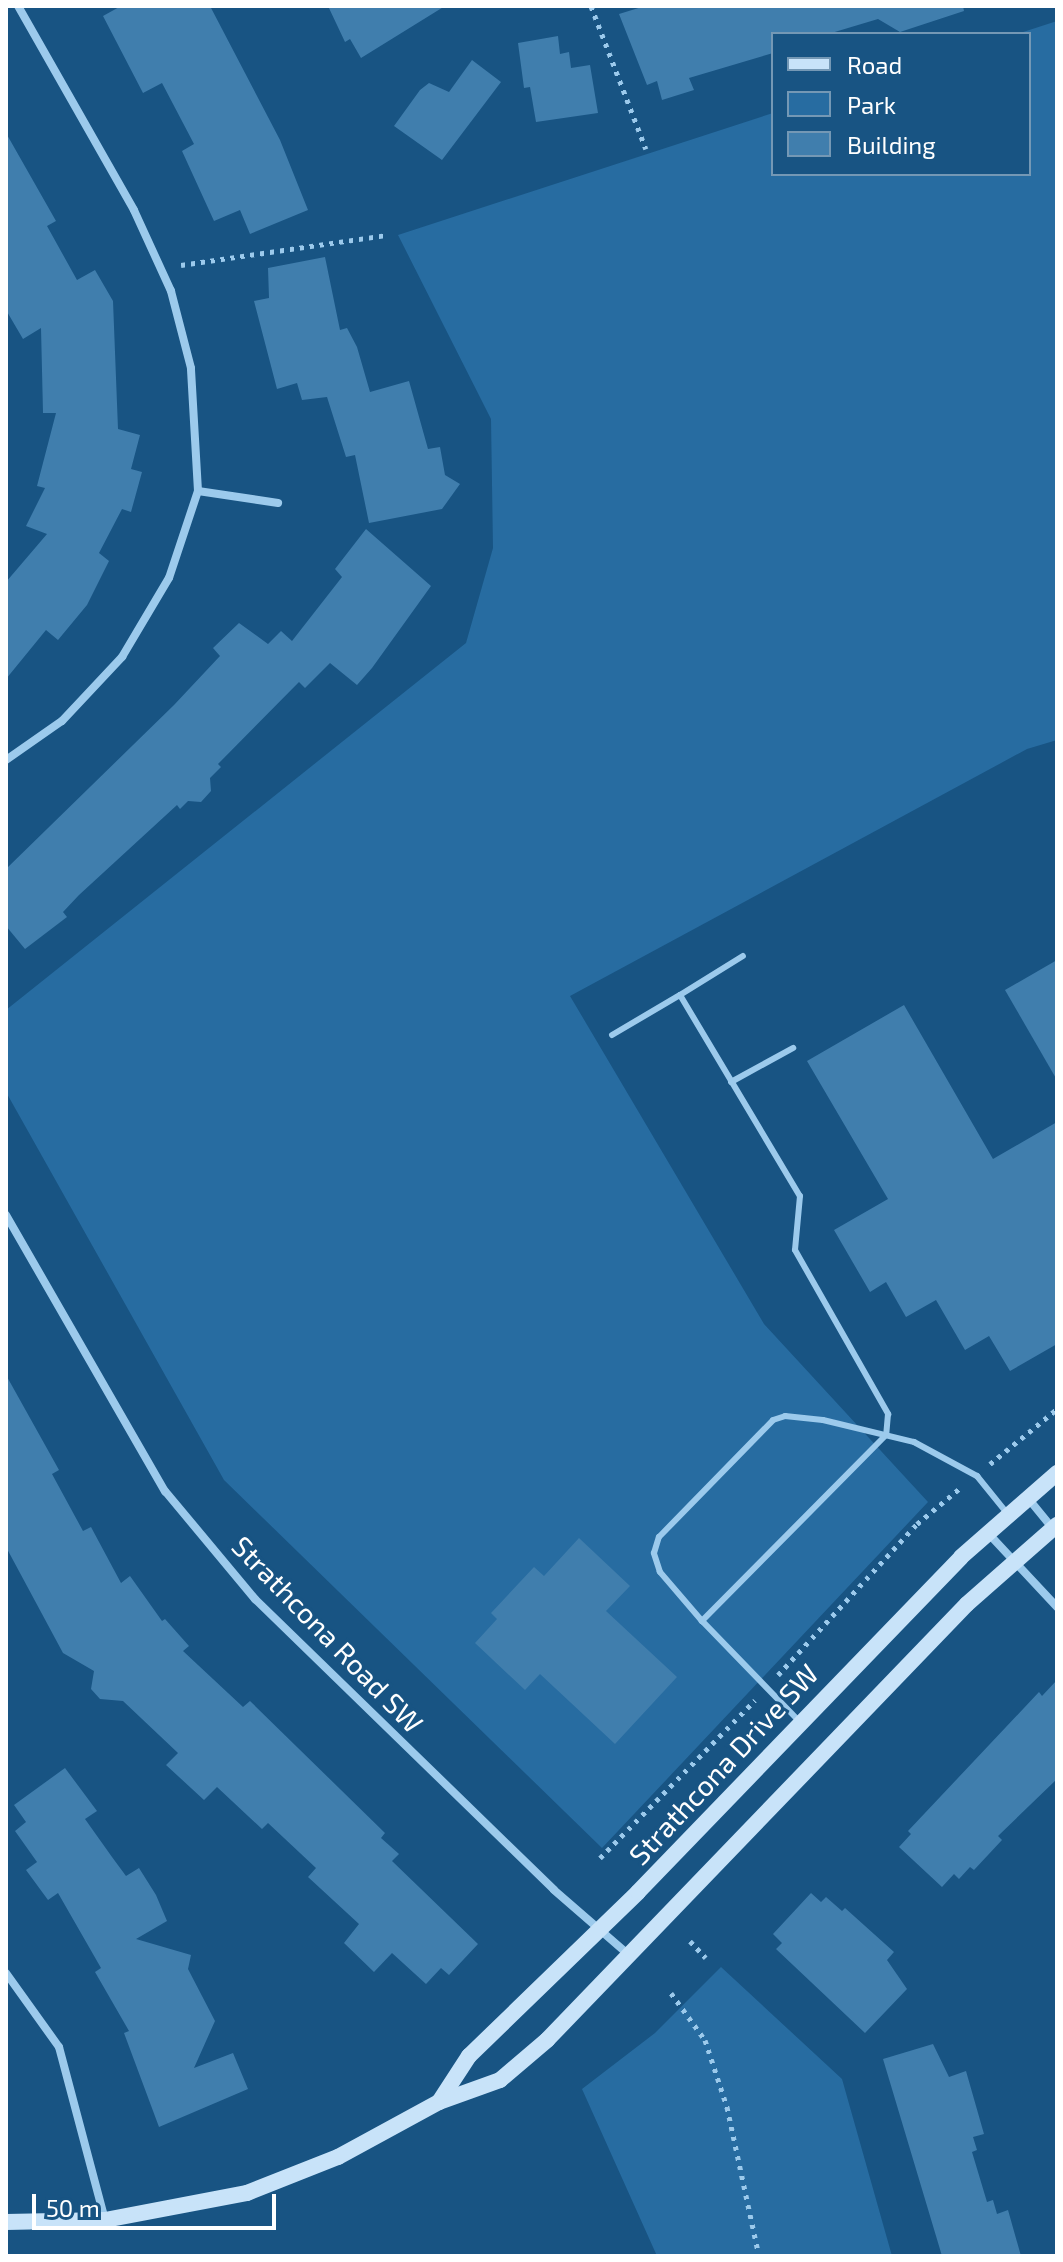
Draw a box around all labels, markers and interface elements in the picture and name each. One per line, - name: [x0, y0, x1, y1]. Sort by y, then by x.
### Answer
- legend: [771, 32, 1031, 176]
- text: Road: [847, 50, 902, 79]
- text: Park: [847, 90, 896, 119]
- text: Building: [847, 130, 936, 159]
- street label: Strathcona Road SW: [226, 1529, 430, 1739]
- street label: Strathcona Drive SW: [621, 1657, 825, 1871]
- scale bar: [36, 2178, 280, 2228]
- text: 50 m: [46, 2193, 100, 2222]

